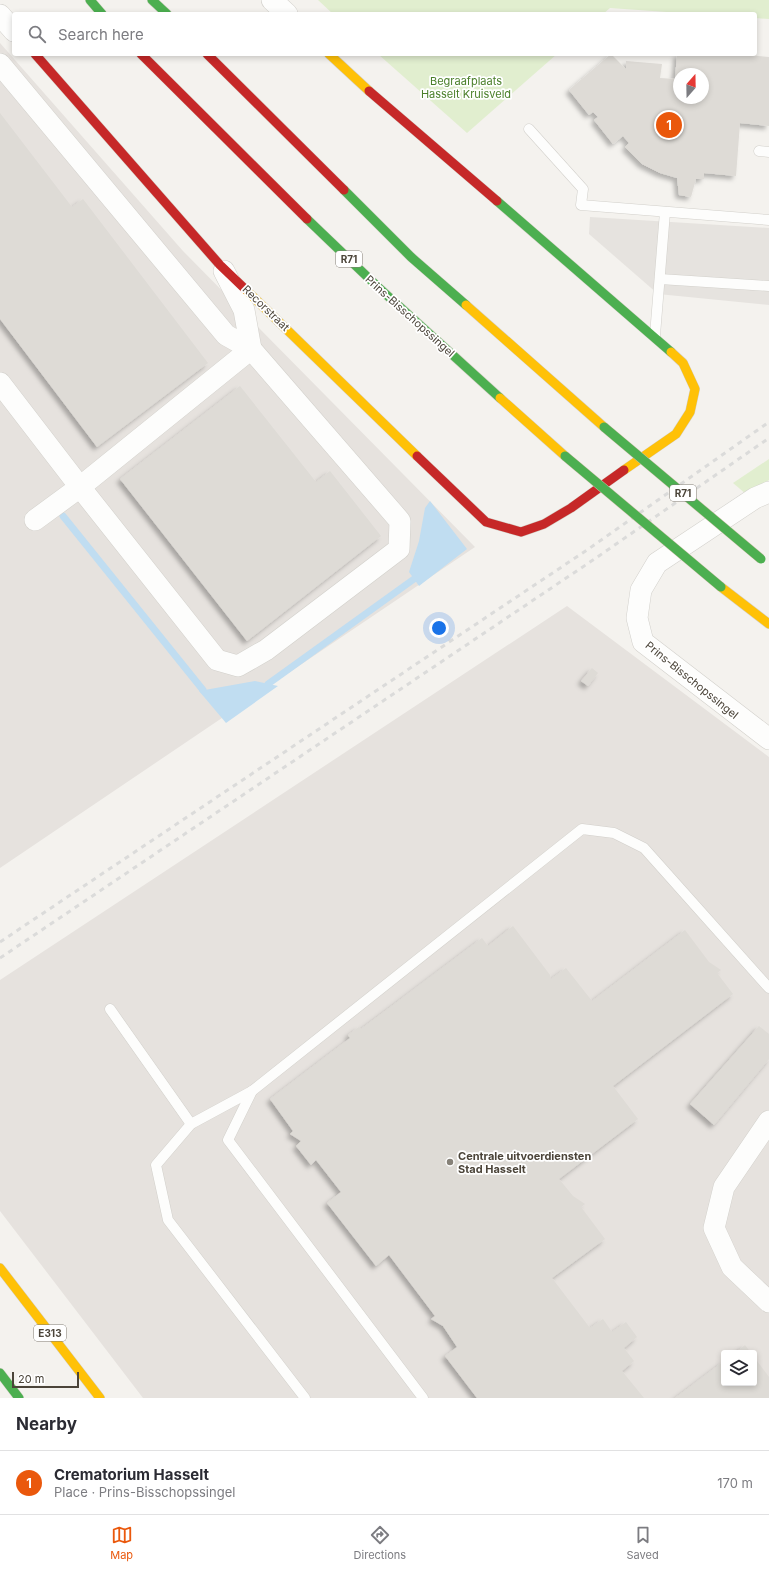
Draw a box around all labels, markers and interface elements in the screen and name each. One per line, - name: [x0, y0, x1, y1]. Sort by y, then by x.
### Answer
- search box: [12, 12, 757, 56]
- icon: search: [26, 23, 48, 45]
- text: Search here: [58, 25, 144, 44]
- north arrow: [673, 68, 709, 104]
- park label: Begraafplaats Hasselt Kruisveld: [421, 74, 511, 101]
- pin: 1: [656, 110, 682, 140]
- road number: R71: [336, 251, 362, 267]
- street label: Prins-Bisschopssingel: [362, 272, 458, 360]
- street label: Recorstraat: [240, 282, 293, 334]
- road number: R71: [670, 485, 696, 501]
- your location: [429, 618, 449, 638]
- street label: Prins-Bisschopssingel: [643, 638, 741, 722]
- place label: Centrale uitvoerdiensten Stad Hasselt: [458, 1149, 591, 1176]
- marker: Centrale uitvoerdiensten Stad Hasselt: [445, 1157, 455, 1167]
- road number: E313: [34, 1325, 66, 1341]
- map controls: [721, 1350, 757, 1386]
- button: layers: [721, 1350, 757, 1386]
- scale bar: [12, 1370, 79, 1389]
- text: 20 m: [18, 1372, 44, 1386]
- text: Nearby: [16, 1414, 77, 1434]
- text: Crematorium Hasselt: [54, 1465, 209, 1484]
- text: 1: [26, 1475, 32, 1491]
- text: 170 m: [717, 1475, 753, 1491]
- text: Place · Prins-Bisschopssingel: [54, 1484, 235, 1500]
- tab: Map: [110, 1524, 133, 1562]
- tab: Directions: [354, 1524, 406, 1562]
- tab: Saved: [627, 1524, 659, 1562]

